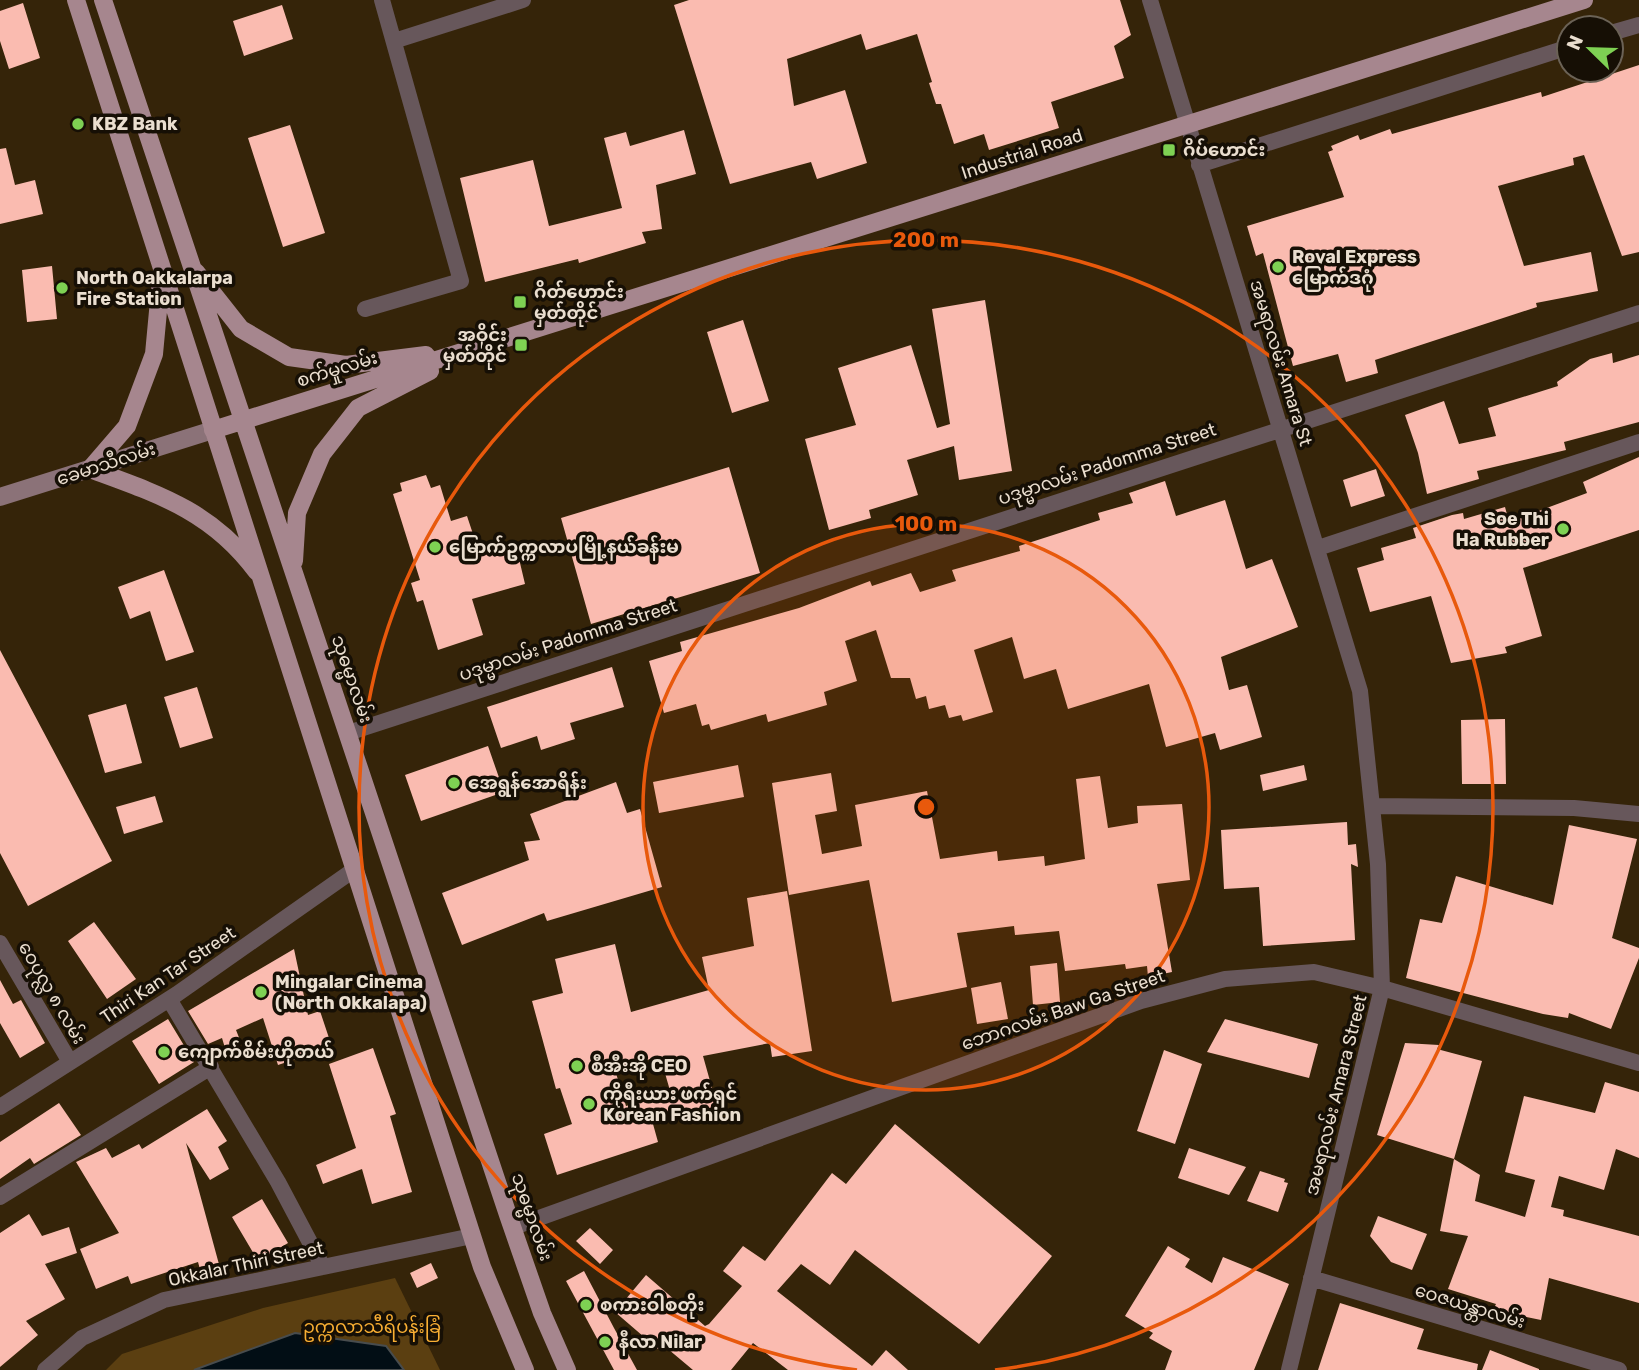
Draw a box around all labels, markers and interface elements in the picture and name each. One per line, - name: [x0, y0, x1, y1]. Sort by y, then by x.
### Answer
- north arrow: [1555, 14, 1625, 84]
- text: N: [1562, 32, 1588, 53]
- place label: KBZ Bank: [92, 113, 178, 135]
- marker: KBZ Bank: [70, 116, 86, 132]
- street label: Industrial Road: [959, 124, 1085, 184]
- place label: ဂိပ်ဟောင်း: [1183, 138, 1265, 161]
- marker: ဂိပ်ဟောင်း: [1161, 142, 1177, 158]
- text: 200 m: [893, 227, 959, 252]
- place label: Royal Express မြောက်ဒဂုံ: [1292, 246, 1417, 292]
- marker: Royal Express မြောက်ဒဂုံ: [1270, 259, 1286, 275]
- place label: North Oakkalarpa Fire Station: [76, 267, 233, 310]
- street label: အမရာလမ်း Amara St: [1241, 277, 1319, 450]
- marker: North Oakkalarpa Fire Station: [54, 280, 70, 296]
- place label: ဂိတ်ဟောင်း မှတ်တိုင်: [534, 280, 624, 327]
- marker: ဂိတ်ဟောင်း မှတ်တိုင်: [512, 294, 528, 310]
- place label: အဝိုင်း မှတ်တိုင်: [443, 323, 507, 370]
- marker: အဝိုင်း မှတ်တိုင်: [513, 337, 529, 353]
- street label: စက်မှုလမ်း: [293, 344, 381, 396]
- street label: ပဒုမ္မာလမ်း Padomma Street: [995, 416, 1220, 514]
- street label: ခေမာသီလမ်း: [53, 435, 158, 490]
- place label: Soe Thi Ha Rubber: [1456, 508, 1549, 551]
- text: 100 m: [895, 511, 957, 536]
- marker: Soe Thi Ha Rubber: [1555, 521, 1571, 537]
- place label: မြောက်ဥက္ကလာပမြို့နယ်ခန်းမ: [449, 535, 679, 561]
- marker: မြောက်ဥက္ကလာပမြို့နယ်ခန်းမ: [427, 539, 443, 555]
- street label: ပဒုမ္မာလမ်း Padomma Street: [456, 592, 681, 690]
- street label: သုဓမ္မာလမ်း: [323, 632, 379, 727]
- place label: အေရွန်အောရိန်း: [468, 771, 587, 797]
- marker: အေရွန်အောရိန်း: [446, 775, 462, 791]
- centre of rings: [914, 795, 938, 819]
- street label: Thiri Kan Tar Street: [96, 922, 240, 1028]
- street label: ဝေပုလ္လ ၈ လမ်း: [10, 937, 92, 1050]
- street label: ဘောဂလမ်း Baw Ga Street: [958, 963, 1168, 1055]
- place label: Mingalar Cinema (North Okkalapa): [275, 971, 427, 1014]
- marker: Mingalar Cinema (North Okkalapa): [253, 984, 269, 1000]
- street label: အမရာလမ်း Amara Street: [1298, 992, 1375, 1199]
- place label: ကျောက်စိမ်းဟိုတယ်: [178, 1040, 334, 1067]
- marker: ကျောက်စိမ်းဟိုတယ်: [156, 1044, 172, 1060]
- place label: စီအီးအို CEO: [591, 1054, 688, 1080]
- marker: စီအီးအို CEO: [569, 1058, 585, 1074]
- place label: ကိုရီးယား ဖက်ရှင် Korean Fashion: [603, 1082, 741, 1126]
- marker: ကိုရီးယား ဖက်ရှင် Korean Fashion: [581, 1096, 597, 1112]
- street label: သုဓမ္မာလမ်း: [503, 1170, 559, 1265]
- street label: Okkalar Thiri Street: [166, 1237, 326, 1291]
- street label: ဝေဇယန္တာလမ်း: [1411, 1277, 1528, 1337]
- place label: စကားဝါစတိုး: [600, 1293, 704, 1319]
- marker: စကားဝါစတိုး: [578, 1297, 594, 1313]
- park label: ဥက္ကလာသီရိပန်းခြံ: [303, 1313, 441, 1342]
- place label: နီလာ Nilar: [619, 1330, 702, 1356]
- marker: နီလာ Nilar: [597, 1334, 613, 1350]

